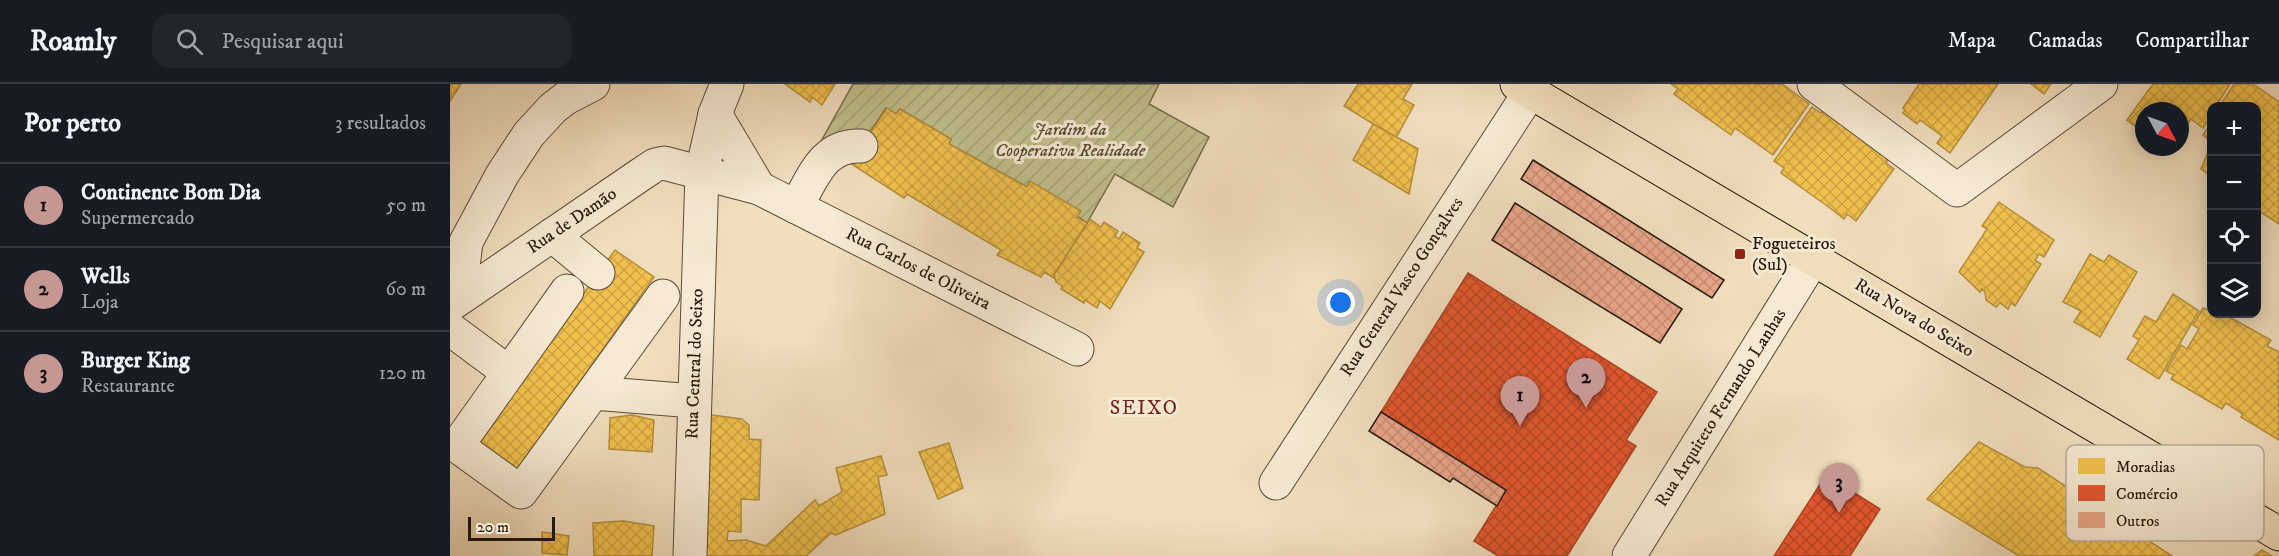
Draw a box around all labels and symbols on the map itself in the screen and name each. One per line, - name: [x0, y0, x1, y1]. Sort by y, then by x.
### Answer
- north arrow: [2135, 102, 2189, 156]
- park label: Jardim da Cooperativa Realidade: [995, 119, 1146, 162]
- street label: Rua de Damão: [523, 183, 621, 259]
- street label: Rua General Vasco Gonçalves: [1336, 193, 1468, 381]
- street label: Rua Carlos de Oliveira: [842, 223, 994, 315]
- place label: Fogueteiros (Sul): [1752, 233, 1835, 276]
- marker: Fogueteiros (Sul): [1733, 247, 1747, 261]
- street label: Rua Nova do Seixo: [1850, 274, 1978, 362]
- street label: Rua Central do Seixo: [681, 288, 709, 440]
- your location: [1326, 288, 1355, 317]
- street label: Rua Arquiteto Fernando Lanhas: [1651, 305, 1791, 511]
- pin: 2: [1566, 358, 1606, 408]
- pin: 1: [1500, 376, 1540, 426]
- district label: SEIXO: [1110, 396, 1178, 421]
- legend: [2066, 445, 2264, 541]
- text: Moradias: [2116, 457, 2175, 477]
- pin: 3: [1820, 464, 1858, 513]
- text: Comércio: [2116, 484, 2178, 504]
- text: Outros: [2116, 511, 2159, 531]
- scale bar: [468, 514, 555, 542]

